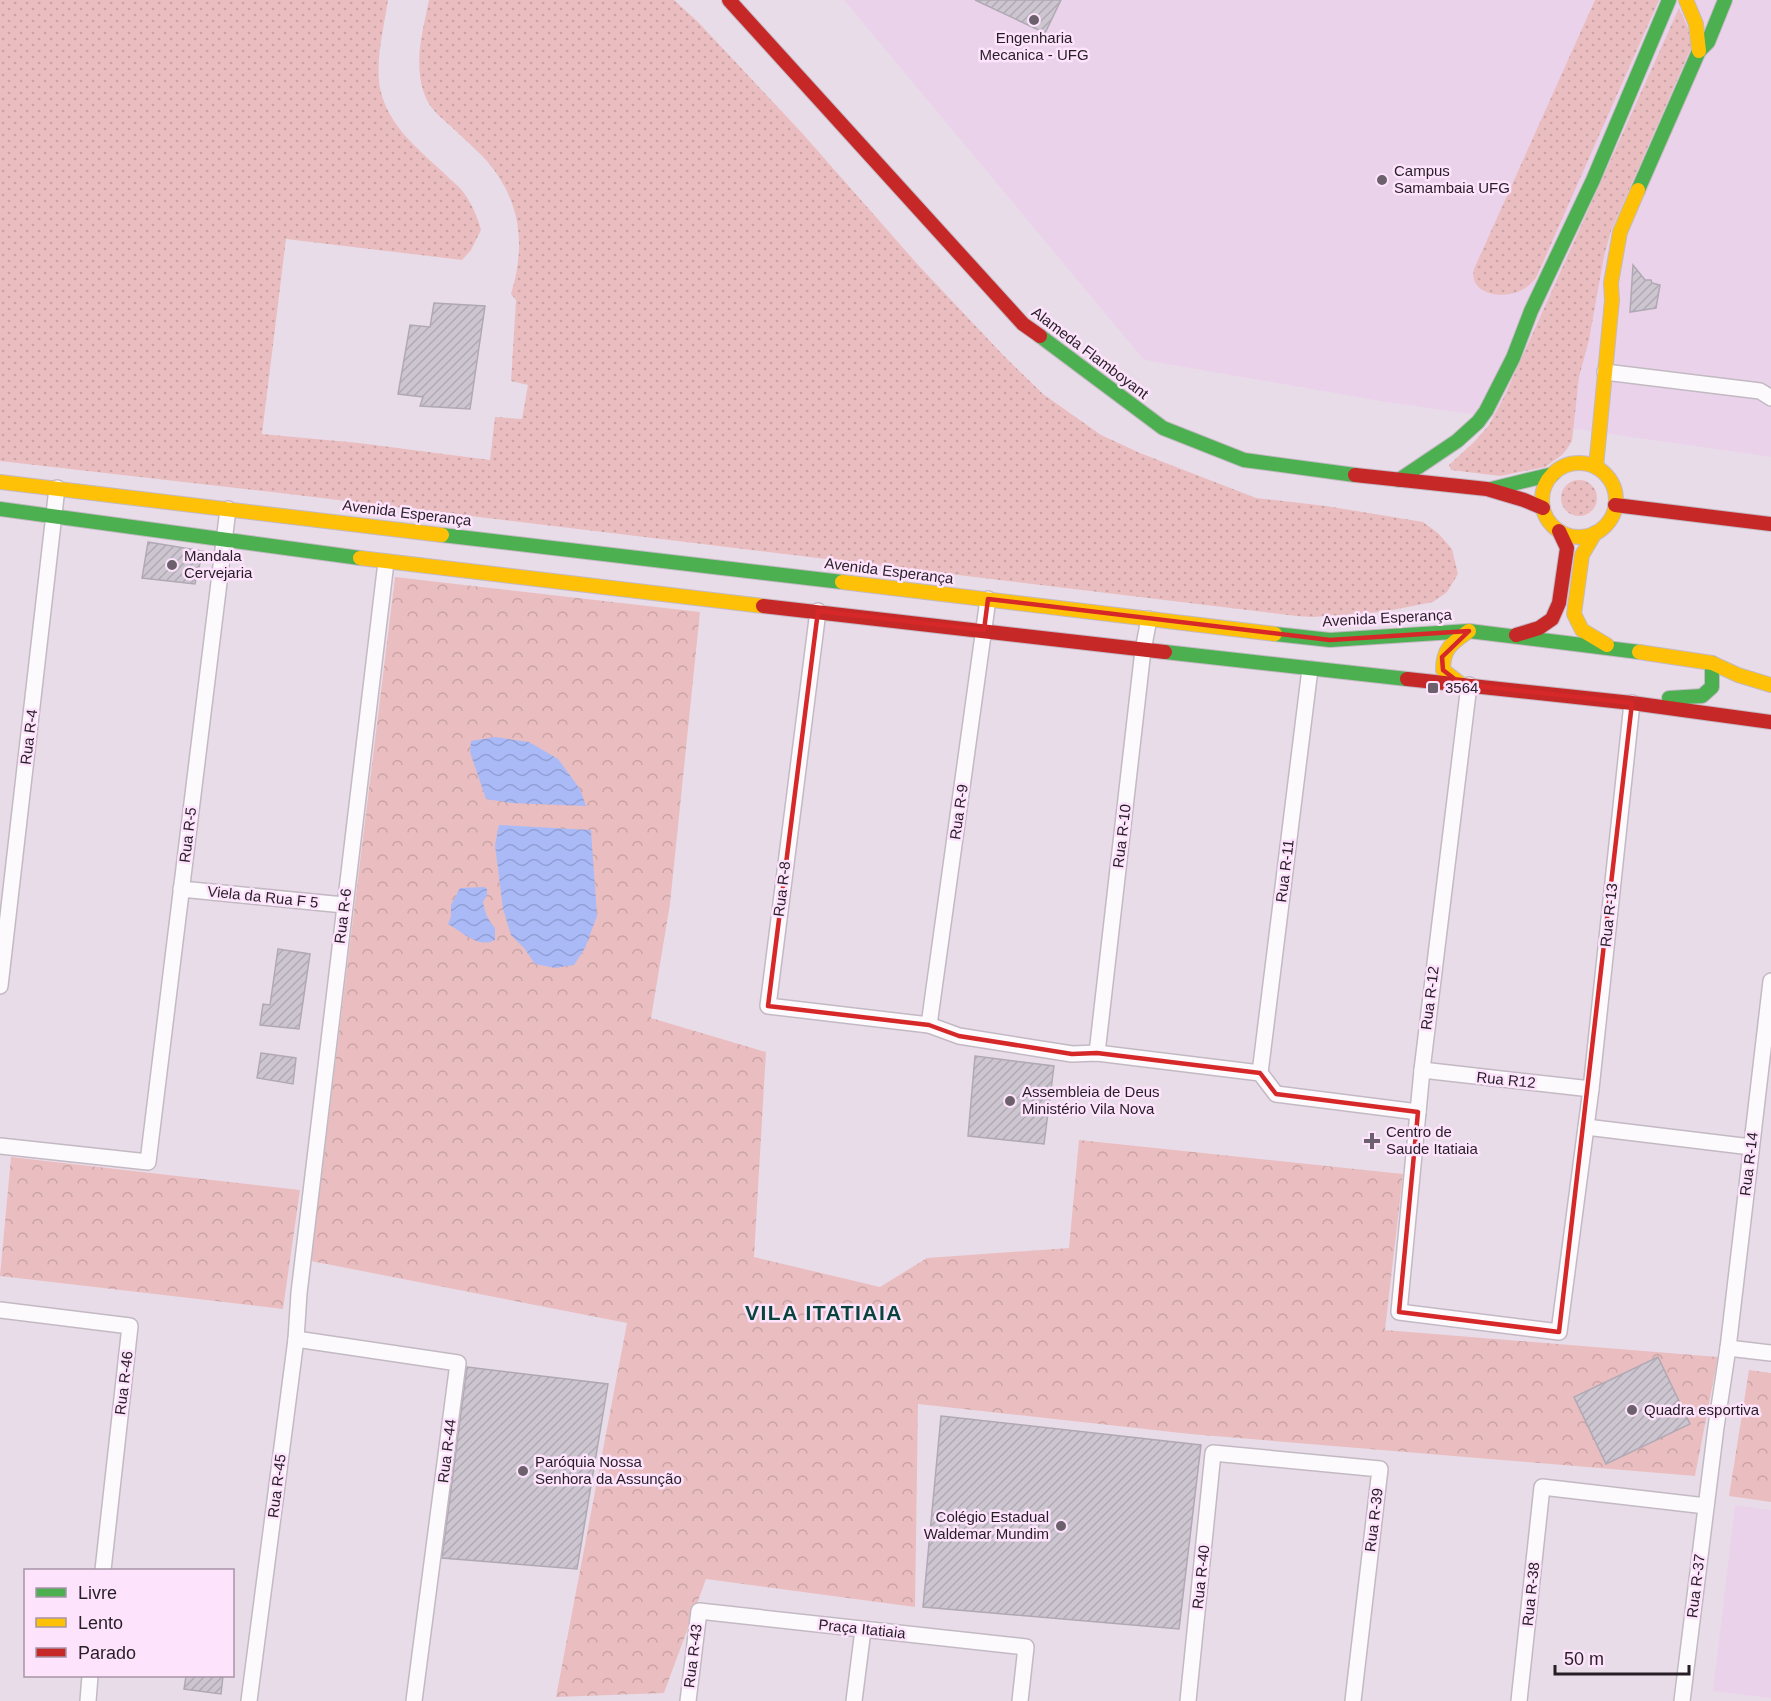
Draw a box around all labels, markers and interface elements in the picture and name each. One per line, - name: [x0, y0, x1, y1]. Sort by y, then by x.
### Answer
- marker: Engenharia Mecanica - UFG: [1027, 13, 1041, 27]
- place label: Engenharia Mecanica - UFG: [979, 29, 1089, 63]
- place label: Campus Samambaia UFG: [1394, 162, 1510, 196]
- marker: Campus Samambaia UFG: [1375, 173, 1389, 187]
- street label: Alameda Flamboyant: [1029, 303, 1153, 403]
- street label: Avenida Esperança: [342, 496, 473, 529]
- place label: Mandala Cervejaria: [184, 547, 253, 581]
- street label: Avenida Esperança: [824, 554, 955, 587]
- marker: Mandala Cervejaria: [165, 558, 179, 572]
- street label: Avenida Esperança: [1322, 606, 1453, 629]
- place label: 3564: [1445, 679, 1478, 696]
- marker: 3564: [1426, 681, 1440, 695]
- street label: Rua R-4: [17, 708, 40, 766]
- street label: Rua R-9: [946, 783, 971, 841]
- street label: Rua R-10: [1109, 803, 1134, 869]
- street label: Rua R-5: [176, 806, 199, 864]
- street label: Rua R-11: [1272, 839, 1297, 903]
- street label: Rua R-8: [770, 860, 793, 918]
- street label: Viela da Rua F 5: [207, 882, 319, 911]
- street label: Rua R-13: [1597, 882, 1620, 948]
- street label: Rua R-6: [331, 887, 354, 945]
- street label: Rua R-12: [1417, 965, 1442, 1031]
- street label: Rua R12: [1476, 1068, 1536, 1091]
- place label: Assembleia de Deus Ministério Vila Nova: [1022, 1083, 1160, 1117]
- marker: Assembleia de Deus Ministério Vila Nova: [1003, 1094, 1017, 1108]
- place label: Centro de Saude Itatiaia: [1386, 1123, 1478, 1157]
- street label: Rua R-14: [1736, 1131, 1761, 1197]
- marker: Centro de Saude Itatiaia: [1363, 1132, 1381, 1150]
- district label: VILA ITATIAIA: [745, 1301, 903, 1324]
- street label: Rua R-46: [111, 1350, 136, 1416]
- place label: Quadra esportiva: [1644, 1401, 1760, 1418]
- marker: Quadra esportiva: [1625, 1403, 1639, 1417]
- street label: Rua R-44: [434, 1418, 459, 1484]
- street label: Rua R-45: [264, 1453, 289, 1519]
- place label: Paróquia Nossa Senhora da Assunção: [535, 1453, 682, 1487]
- marker: Paróquia Nossa Senhora da Assunção: [516, 1464, 530, 1478]
- street label: Rua R-39: [1361, 1487, 1386, 1553]
- place label: Colégio Estadual Waldemar Mundim: [924, 1508, 1049, 1542]
- marker: Colégio Estadual Waldemar Mundim: [1054, 1519, 1068, 1533]
- street label: Rua R-40: [1189, 1544, 1212, 1610]
- street label: Rua R-37: [1683, 1553, 1708, 1619]
- street label: Rua R-38: [1519, 1561, 1542, 1627]
- legend: [24, 1569, 234, 1677]
- text: Livre: [78, 1583, 117, 1603]
- text: Lento: [78, 1613, 123, 1633]
- street label: Praça Itatiaia: [818, 1615, 907, 1642]
- street label: Rua R-43: [680, 1623, 705, 1689]
- scale bar: [1555, 1638, 1688, 1676]
- text: Parado: [78, 1643, 136, 1663]
- text: 50 m: [1564, 1649, 1604, 1669]

